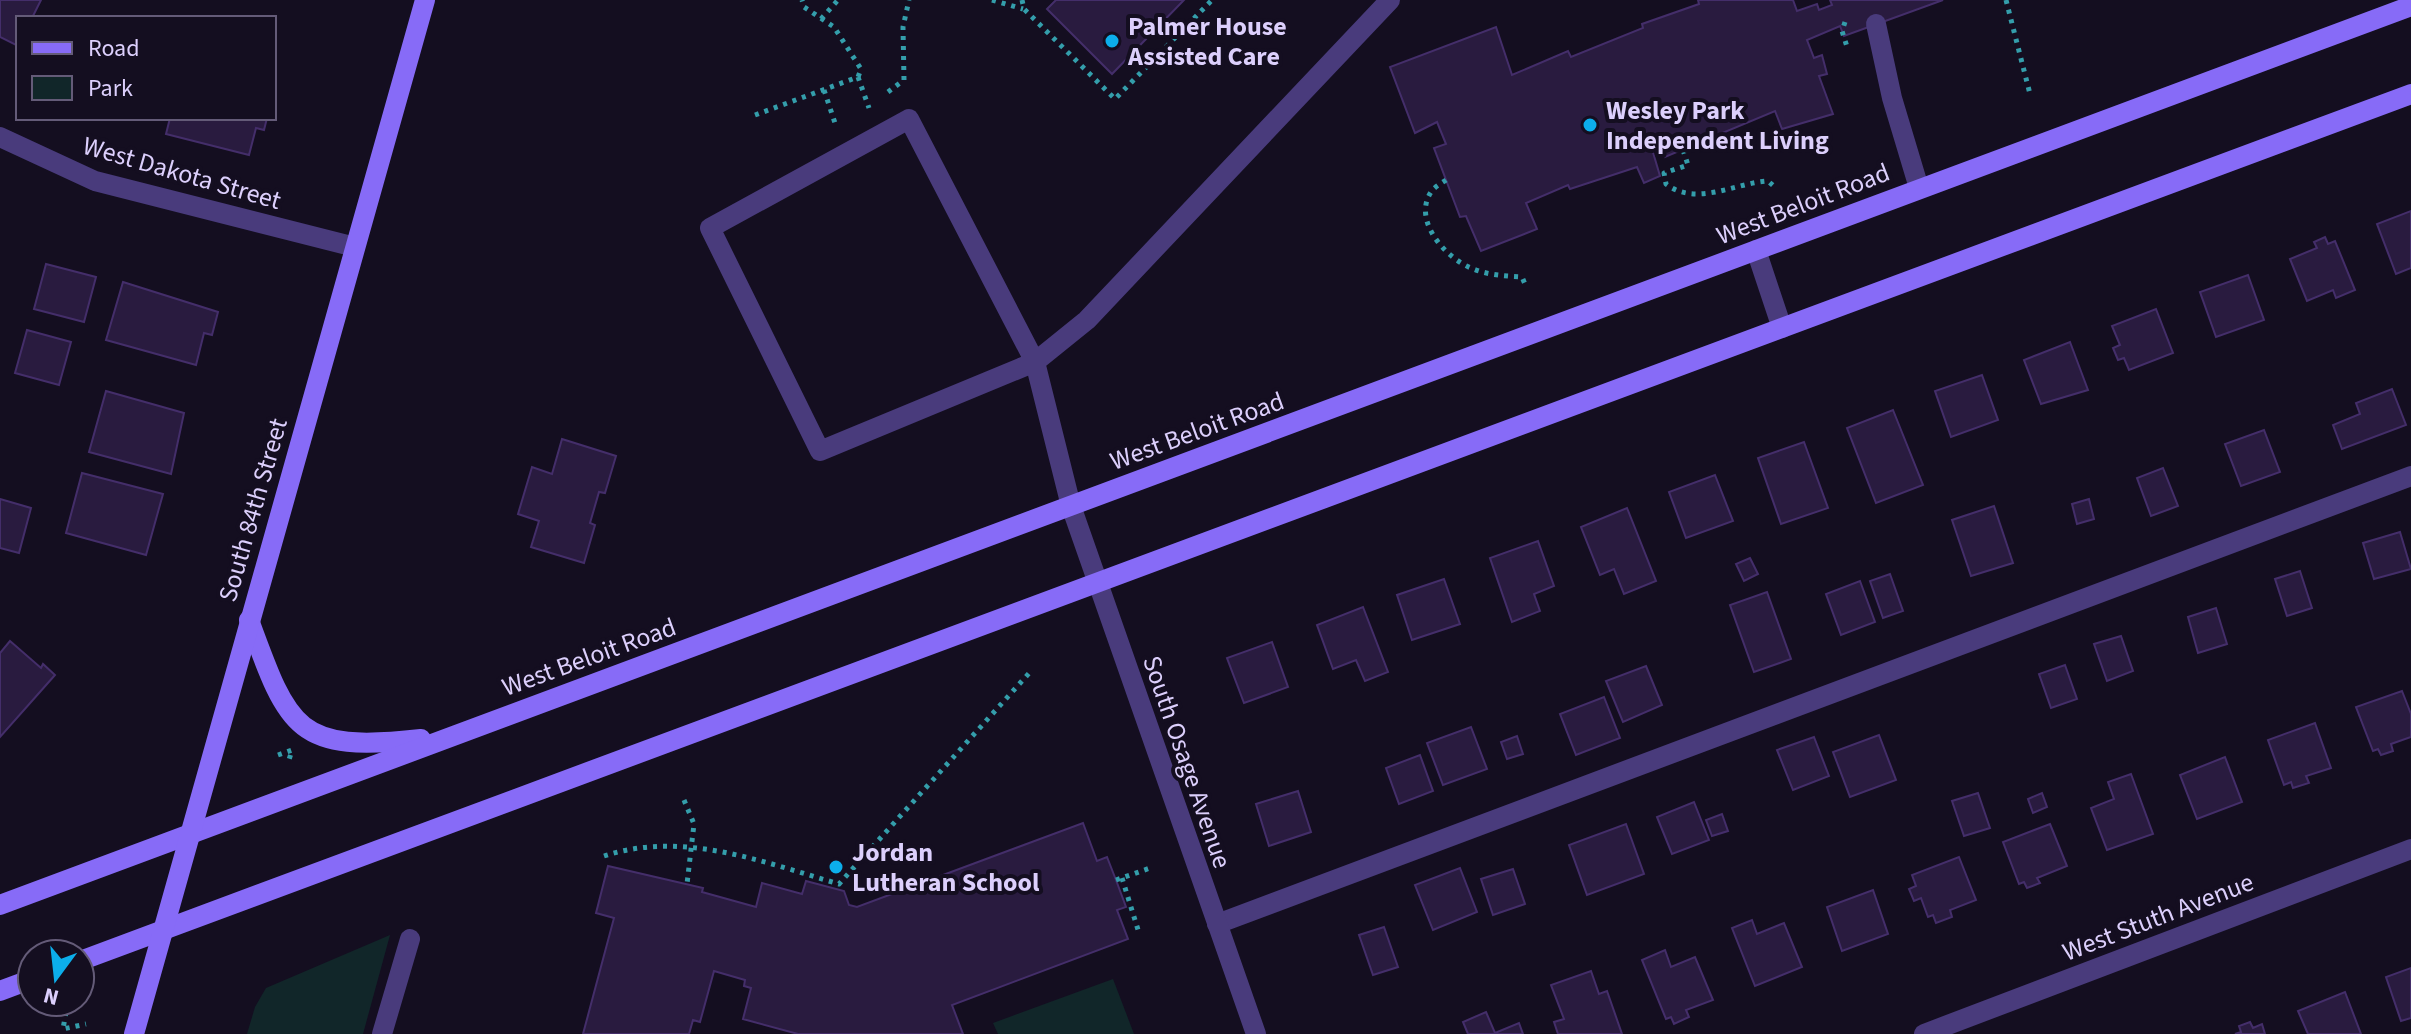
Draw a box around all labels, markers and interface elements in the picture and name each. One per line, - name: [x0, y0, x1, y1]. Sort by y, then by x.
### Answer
- place label: Palmer House Assisted Care: [1127, 8, 1287, 75]
- legend: [16, 16, 276, 120]
- text: Road: [88, 31, 140, 66]
- marker: Palmer House Assisted Care: [1103, 32, 1121, 50]
- text: Park: [88, 71, 133, 106]
- place label: Wesley Park Independent Living: [1606, 92, 1829, 159]
- marker: Wesley Park Independent Living: [1581, 116, 1599, 134]
- street label: West Dakota Street: [79, 127, 286, 219]
- street label: West Beloit Road: [1711, 154, 1895, 254]
- street label: West Beloit Road: [1105, 382, 1289, 480]
- street label: South 84th Street: [209, 414, 297, 606]
- street label: West Beloit Road: [497, 608, 681, 706]
- street label: South Osage Avenue: [1133, 651, 1241, 873]
- place label: Jordan Lutheran School: [852, 834, 1040, 901]
- marker: Jordan Lutheran School: [827, 858, 845, 876]
- street label: West Stuth Avenue: [2057, 864, 2259, 970]
- north arrow: [16, 938, 96, 1018]
- text: N: [40, 979, 62, 1014]

